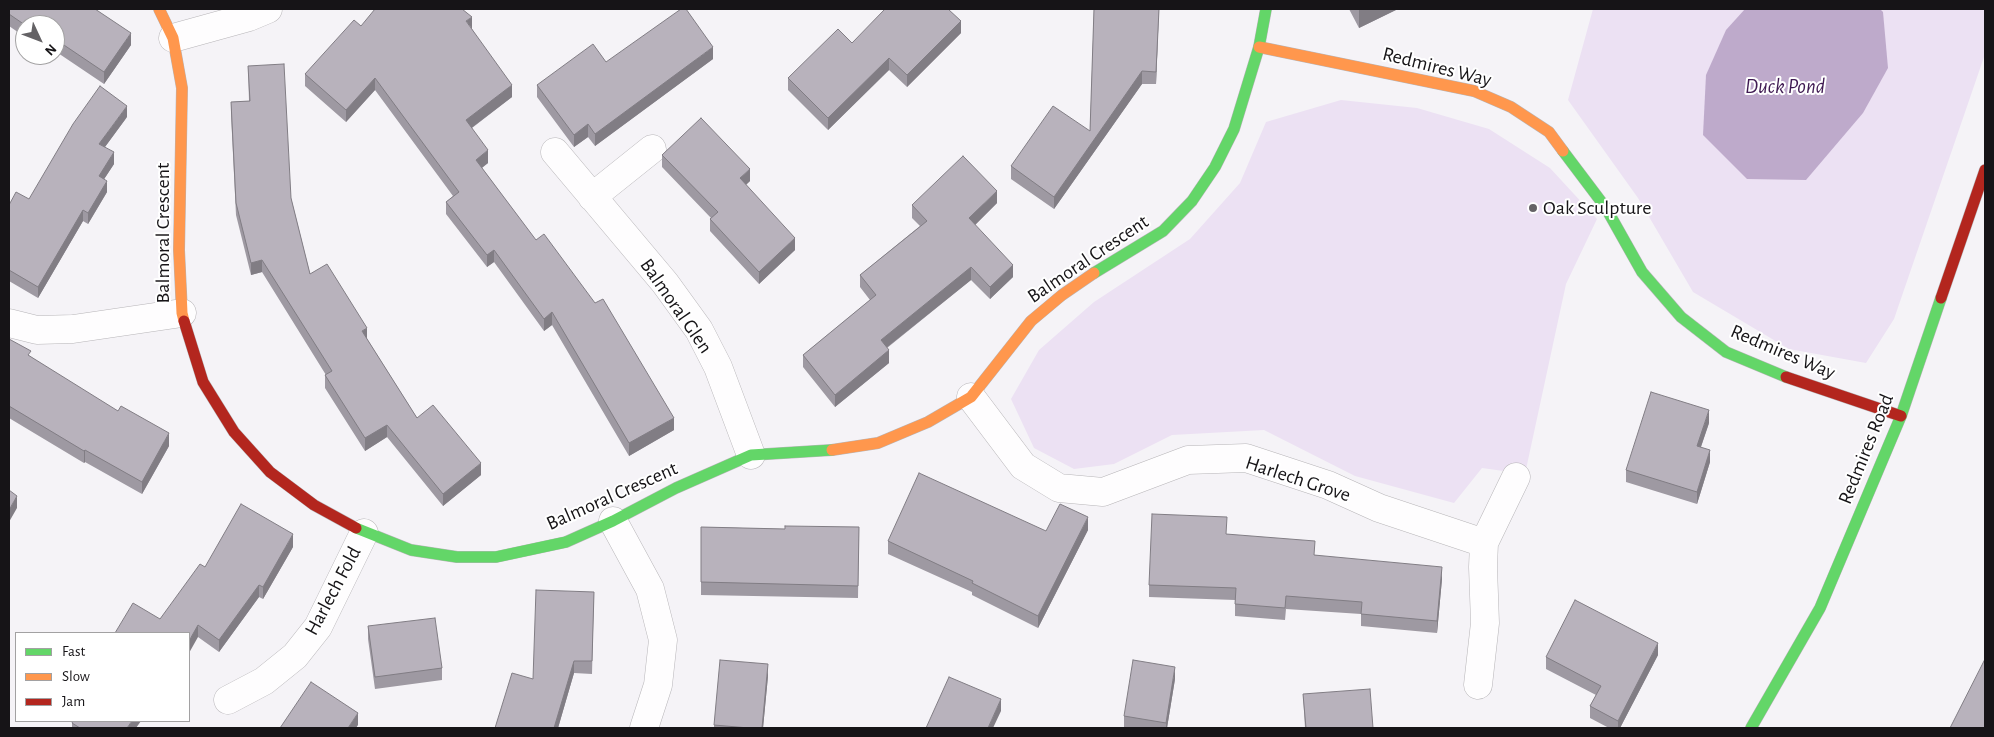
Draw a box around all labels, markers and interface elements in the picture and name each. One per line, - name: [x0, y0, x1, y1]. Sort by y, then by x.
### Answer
- north arrow: [15, 15, 65, 65]
- text: N: [42, 41, 59, 58]
- street label: Redmires Way: [1380, 42, 1494, 92]
- water label: Duck Pond: [1745, 74, 1825, 100]
- street label: Balmoral Crescent: [151, 163, 175, 303]
- place label: Oak Sculpture: [1543, 196, 1651, 220]
- marker: Oak Sculpture: [1527, 202, 1539, 214]
- street label: Balmoral Crescent: [1023, 210, 1153, 308]
- street label: Balmoral Glen: [634, 254, 718, 358]
- street label: Redmires Way: [1727, 319, 1839, 385]
- street label: Redmires Road: [1833, 390, 1899, 508]
- street label: Harlech Grove: [1242, 451, 1354, 507]
- street label: Balmoral Crescent: [543, 456, 681, 536]
- street label: Harlech Fold: [300, 542, 366, 640]
- legend: [15, 632, 190, 722]
- text: Fast: [62, 644, 85, 659]
- text: Slow: [62, 669, 90, 684]
- text: Jam: [62, 694, 85, 709]

